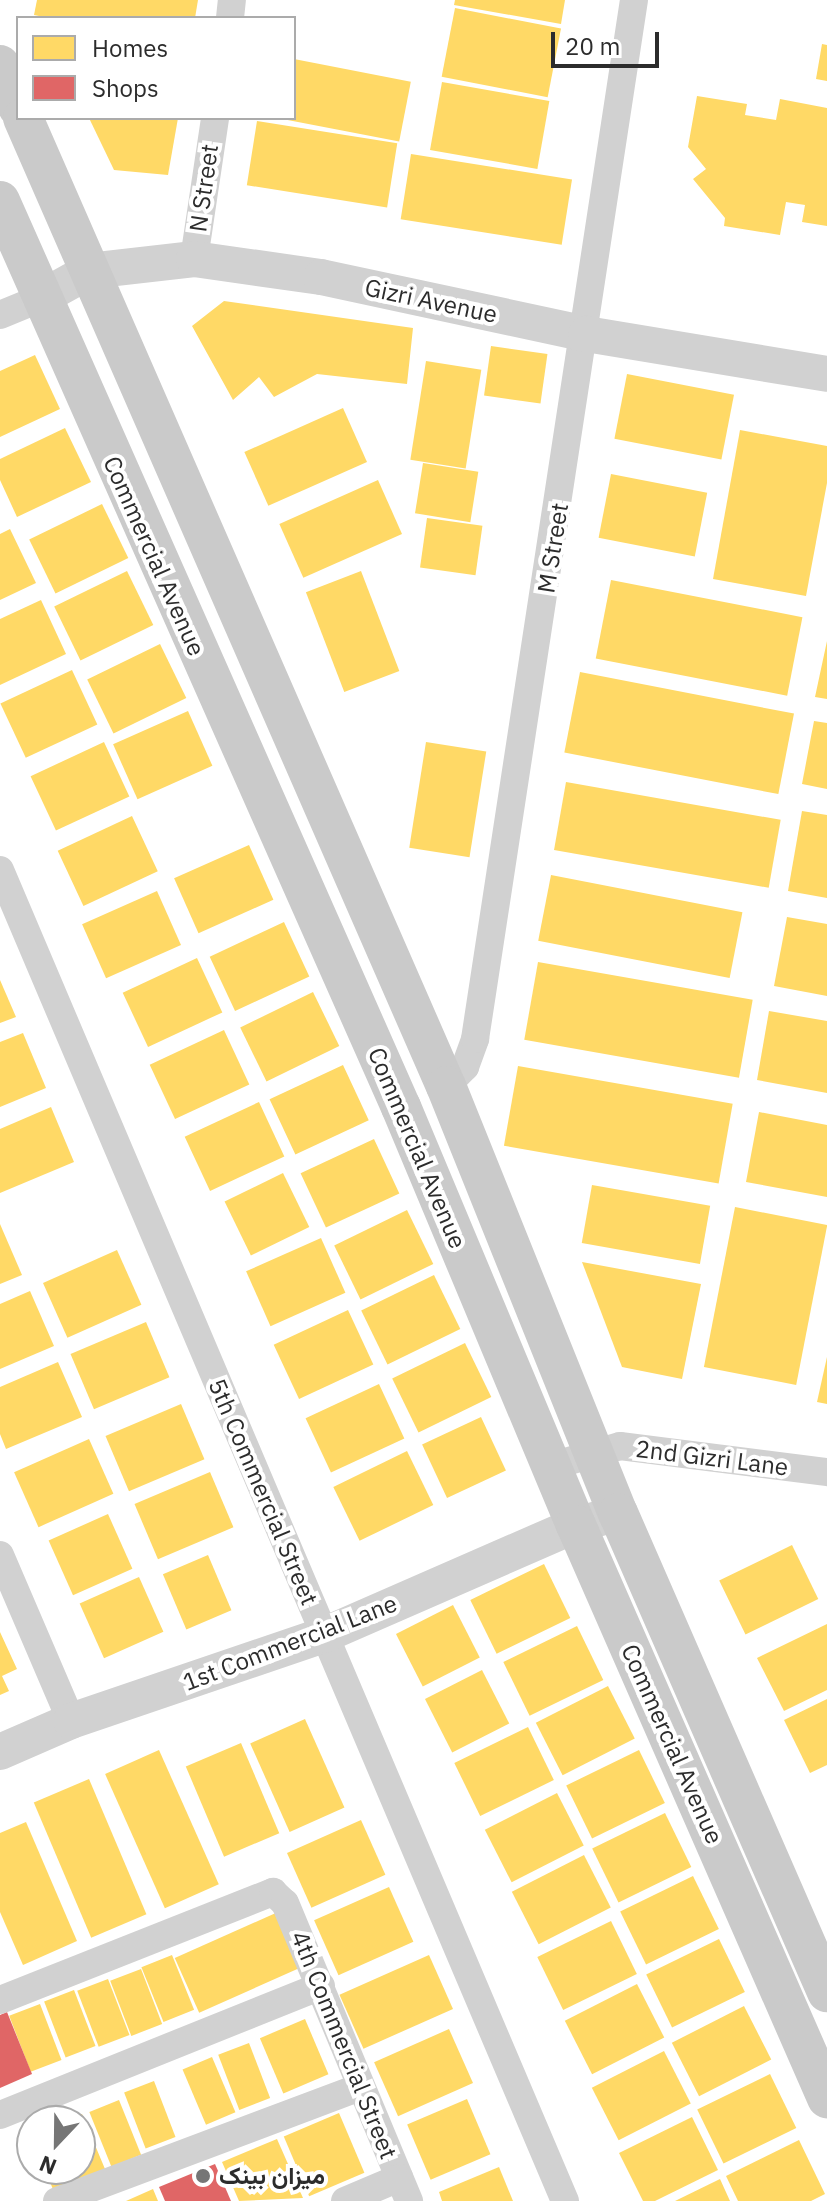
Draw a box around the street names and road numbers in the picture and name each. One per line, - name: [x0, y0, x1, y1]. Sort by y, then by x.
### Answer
- street label: N Street: [184, 142, 224, 234]
- street label: Gizri Avenue: [362, 273, 500, 329]
- street label: Commercial Avenue: [97, 452, 211, 660]
- street label: M Street: [532, 501, 574, 595]
- street label: Commercial Avenue: [362, 1043, 472, 1253]
- street label: 5th Commercial Street: [202, 1374, 324, 1610]
- street label: 2nd Gizri Lane: [634, 1434, 790, 1482]
- street label: 1st Commercial Lane: [179, 1589, 401, 1697]
- street label: Commercial Avenue: [615, 1640, 729, 1848]
- street label: 4th Commercial Street: [285, 1927, 403, 2163]

